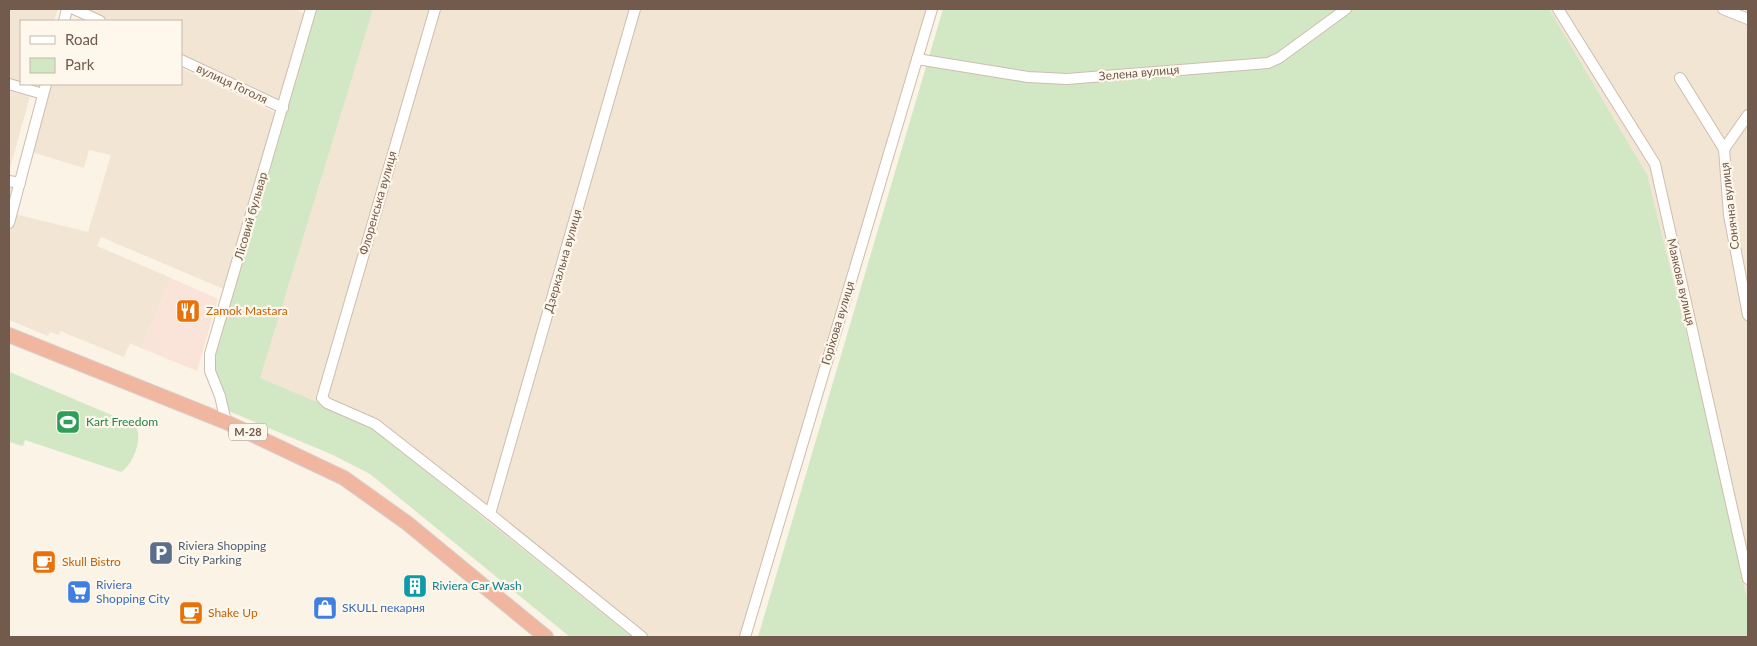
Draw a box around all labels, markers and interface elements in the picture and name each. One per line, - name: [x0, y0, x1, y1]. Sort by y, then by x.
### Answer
- legend: [20, 20, 182, 85]
- text: Road: [65, 30, 98, 48]
- text: Park: [65, 55, 95, 73]
- street label: вулиця Гоголя: [194, 60, 270, 107]
- street label: Зелена вулиця: [1098, 62, 1180, 83]
- street label: Флоренська вулиця: [355, 149, 400, 257]
- street label: Сонячна вулиця: [1717, 161, 1742, 251]
- street label: Лісовий бульвар: [231, 170, 270, 262]
- street label: Дзеркальна вулиця: [541, 207, 585, 314]
- street label: Маякова вулиця: [1664, 237, 1699, 327]
- street label: Горіхова вулиця: [818, 279, 857, 367]
- restaurant icon: Zamok Mastara: [175, 298, 201, 324]
- place label: Zamok Mastara: [206, 303, 288, 318]
- sports icon: Kart Freedom: [55, 409, 81, 435]
- place label: Kart Freedom: [86, 414, 158, 429]
- road number: М-28: [229, 424, 267, 441]
- place label: Riviera Shopping City Parking: [178, 538, 266, 567]
- parking icon: Riviera Shopping City Parking: [148, 540, 174, 566]
- cafe icon: Skull Bistro: [31, 549, 57, 575]
- place label: Skull Bistro: [62, 554, 121, 569]
- building icon: Riviera Car Wash: [402, 573, 428, 599]
- place label: Riviera Shopping City: [96, 577, 170, 606]
- place label: Riviera Car Wash: [432, 578, 522, 593]
- supermarket icon: Riviera Shopping City: [66, 579, 92, 605]
- shop icon: SKULL пекарня: [312, 595, 338, 621]
- cafe icon: Shake Up: [178, 600, 204, 626]
- place label: SKULL пекарня: [342, 600, 425, 615]
- place label: Shake Up: [208, 605, 258, 620]

